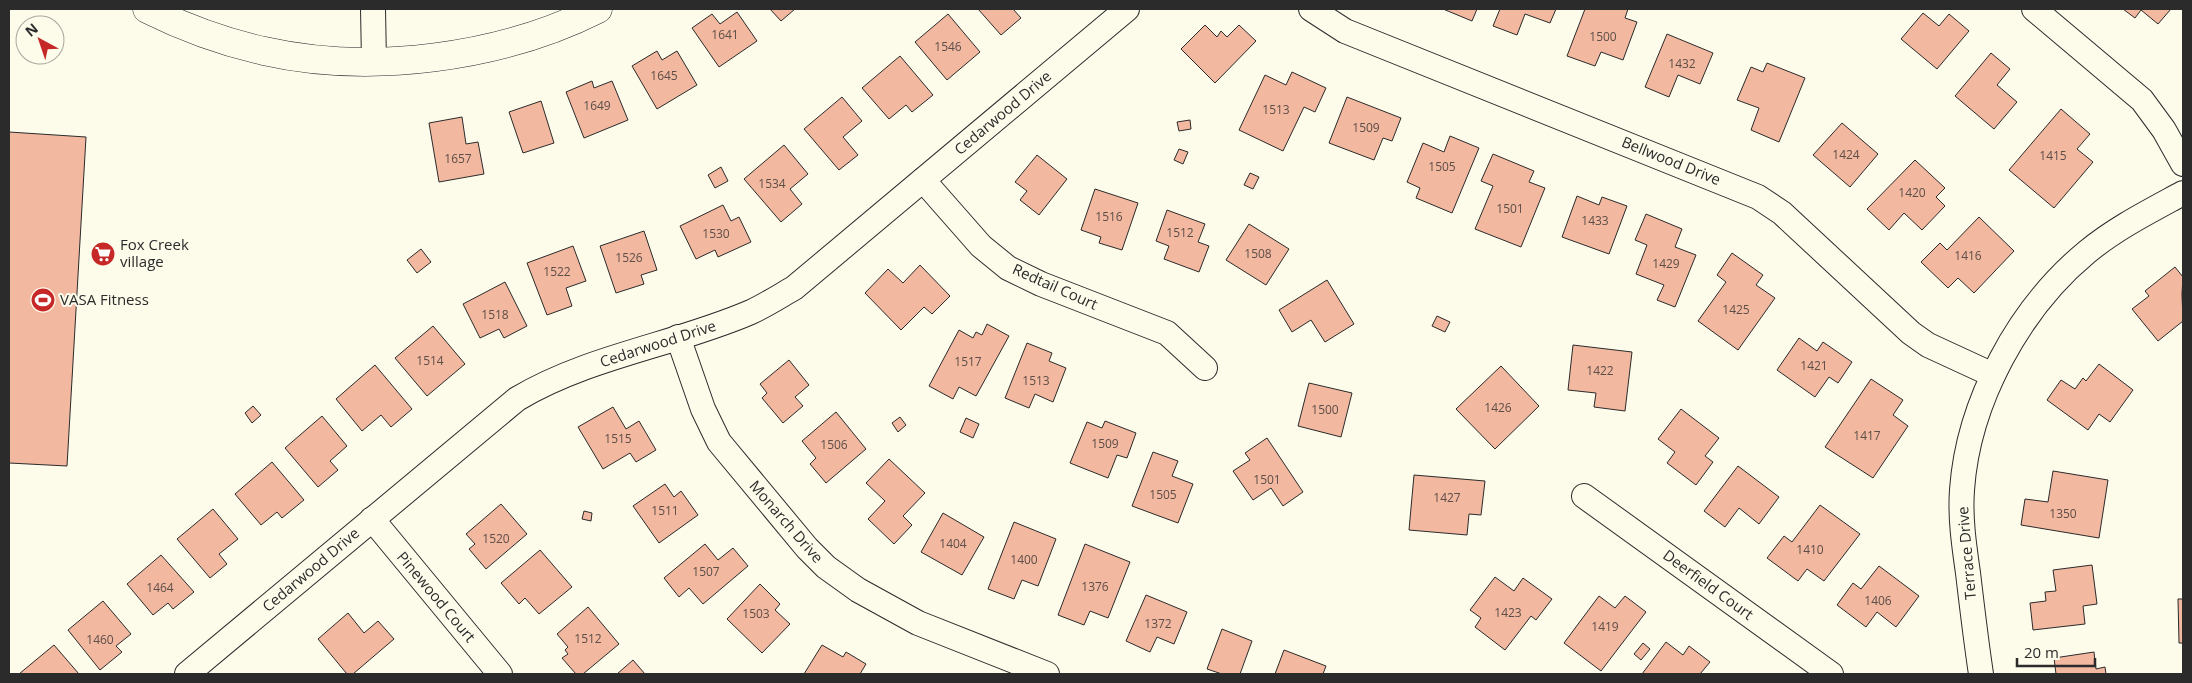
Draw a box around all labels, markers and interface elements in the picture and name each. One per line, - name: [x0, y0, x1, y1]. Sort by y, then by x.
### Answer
- north arrow: [15, 15, 65, 65]
- text: N: [21, 19, 42, 41]
- house number: 1641: [711, 26, 739, 43]
- house number: 1500: [1589, 28, 1617, 45]
- house number: 1546: [934, 38, 962, 55]
- house number: 1432: [1668, 55, 1696, 72]
- street label: Cedarwood Drive: [950, 66, 1055, 159]
- house number: 1645: [650, 67, 678, 84]
- house number: 1649: [583, 97, 611, 114]
- house number: 1513: [1262, 101, 1290, 118]
- house number: 1509: [1352, 119, 1380, 136]
- street label: Bellwood Drive: [1619, 131, 1724, 189]
- house number: 1424: [1832, 146, 1860, 163]
- house number: 1415: [2039, 147, 2067, 164]
- house number: 1657: [444, 150, 472, 167]
- house number: 1505: [1428, 158, 1456, 175]
- house number: 1534: [758, 175, 786, 192]
- house number: 1420: [1898, 184, 1926, 201]
- house number: 1501: [1496, 200, 1524, 217]
- house number: 1516: [1095, 208, 1123, 225]
- house number: 1433: [1581, 212, 1609, 229]
- house number: 1512: [1166, 224, 1194, 241]
- house number: 1530: [702, 225, 730, 242]
- place label: Fox Creek village: [120, 234, 189, 271]
- supermarket icon: Fox Creek village: [90, 241, 116, 267]
- house number: 1508: [1244, 245, 1272, 262]
- house number: 1416: [1954, 247, 1982, 264]
- house number: 1526: [615, 249, 643, 266]
- house number: 1429: [1652, 255, 1680, 272]
- street label: Redtail Court: [1010, 258, 1101, 314]
- house number: 1522: [543, 263, 571, 280]
- sports icon: VASA Fitness: [30, 287, 56, 313]
- place label: VASA Fitness: [60, 289, 149, 309]
- house number: 1425: [1722, 301, 1750, 318]
- house number: 1518: [481, 306, 509, 323]
- street label: Cedarwood Drive: [597, 315, 718, 371]
- house number: 1514: [416, 352, 444, 369]
- house number: 1517: [954, 353, 982, 370]
- house number: 1421: [1800, 357, 1828, 374]
- house number: 1422: [1586, 362, 1614, 379]
- house number: 1513: [1022, 372, 1050, 389]
- house number: 1426: [1484, 399, 1512, 416]
- house number: 1500: [1311, 401, 1339, 418]
- house number: 1417: [1853, 427, 1881, 444]
- house number: 1515: [604, 430, 632, 447]
- house number: 1509: [1091, 435, 1119, 452]
- house number: 1506: [820, 436, 848, 453]
- house number: 1501: [1253, 471, 1281, 488]
- street label: Monarch Drive: [745, 476, 828, 567]
- house number: 1505: [1149, 486, 1177, 503]
- house number: 1427: [1433, 489, 1461, 506]
- house number: 1511: [651, 502, 679, 519]
- house number: 1350: [2049, 505, 2077, 522]
- street label: Terrace Drive: [1952, 506, 1980, 601]
- street label: Cedarwood Drive: [258, 523, 363, 616]
- house number: 1520: [482, 530, 510, 547]
- house number: 1404: [939, 535, 967, 552]
- house number: 1410: [1796, 541, 1824, 558]
- street label: Deerfield Court: [1659, 545, 1758, 624]
- street label: Pinewood Court: [393, 547, 481, 646]
- house number: 1400: [1010, 551, 1038, 568]
- house number: 1507: [692, 563, 720, 580]
- house number: 1376: [1081, 578, 1109, 595]
- house number: 1464: [146, 579, 174, 596]
- house number: 1406: [1864, 592, 1892, 609]
- house number: 1423: [1494, 604, 1522, 621]
- house number: 1503: [742, 605, 770, 622]
- house number: 1372: [1144, 615, 1172, 632]
- house number: 1419: [1591, 618, 1619, 635]
- house number: 1512: [574, 630, 602, 647]
- house number: 1460: [86, 631, 114, 648]
- scale bar: [2017, 636, 2094, 668]
- text: 20 m: [2024, 642, 2059, 662]

